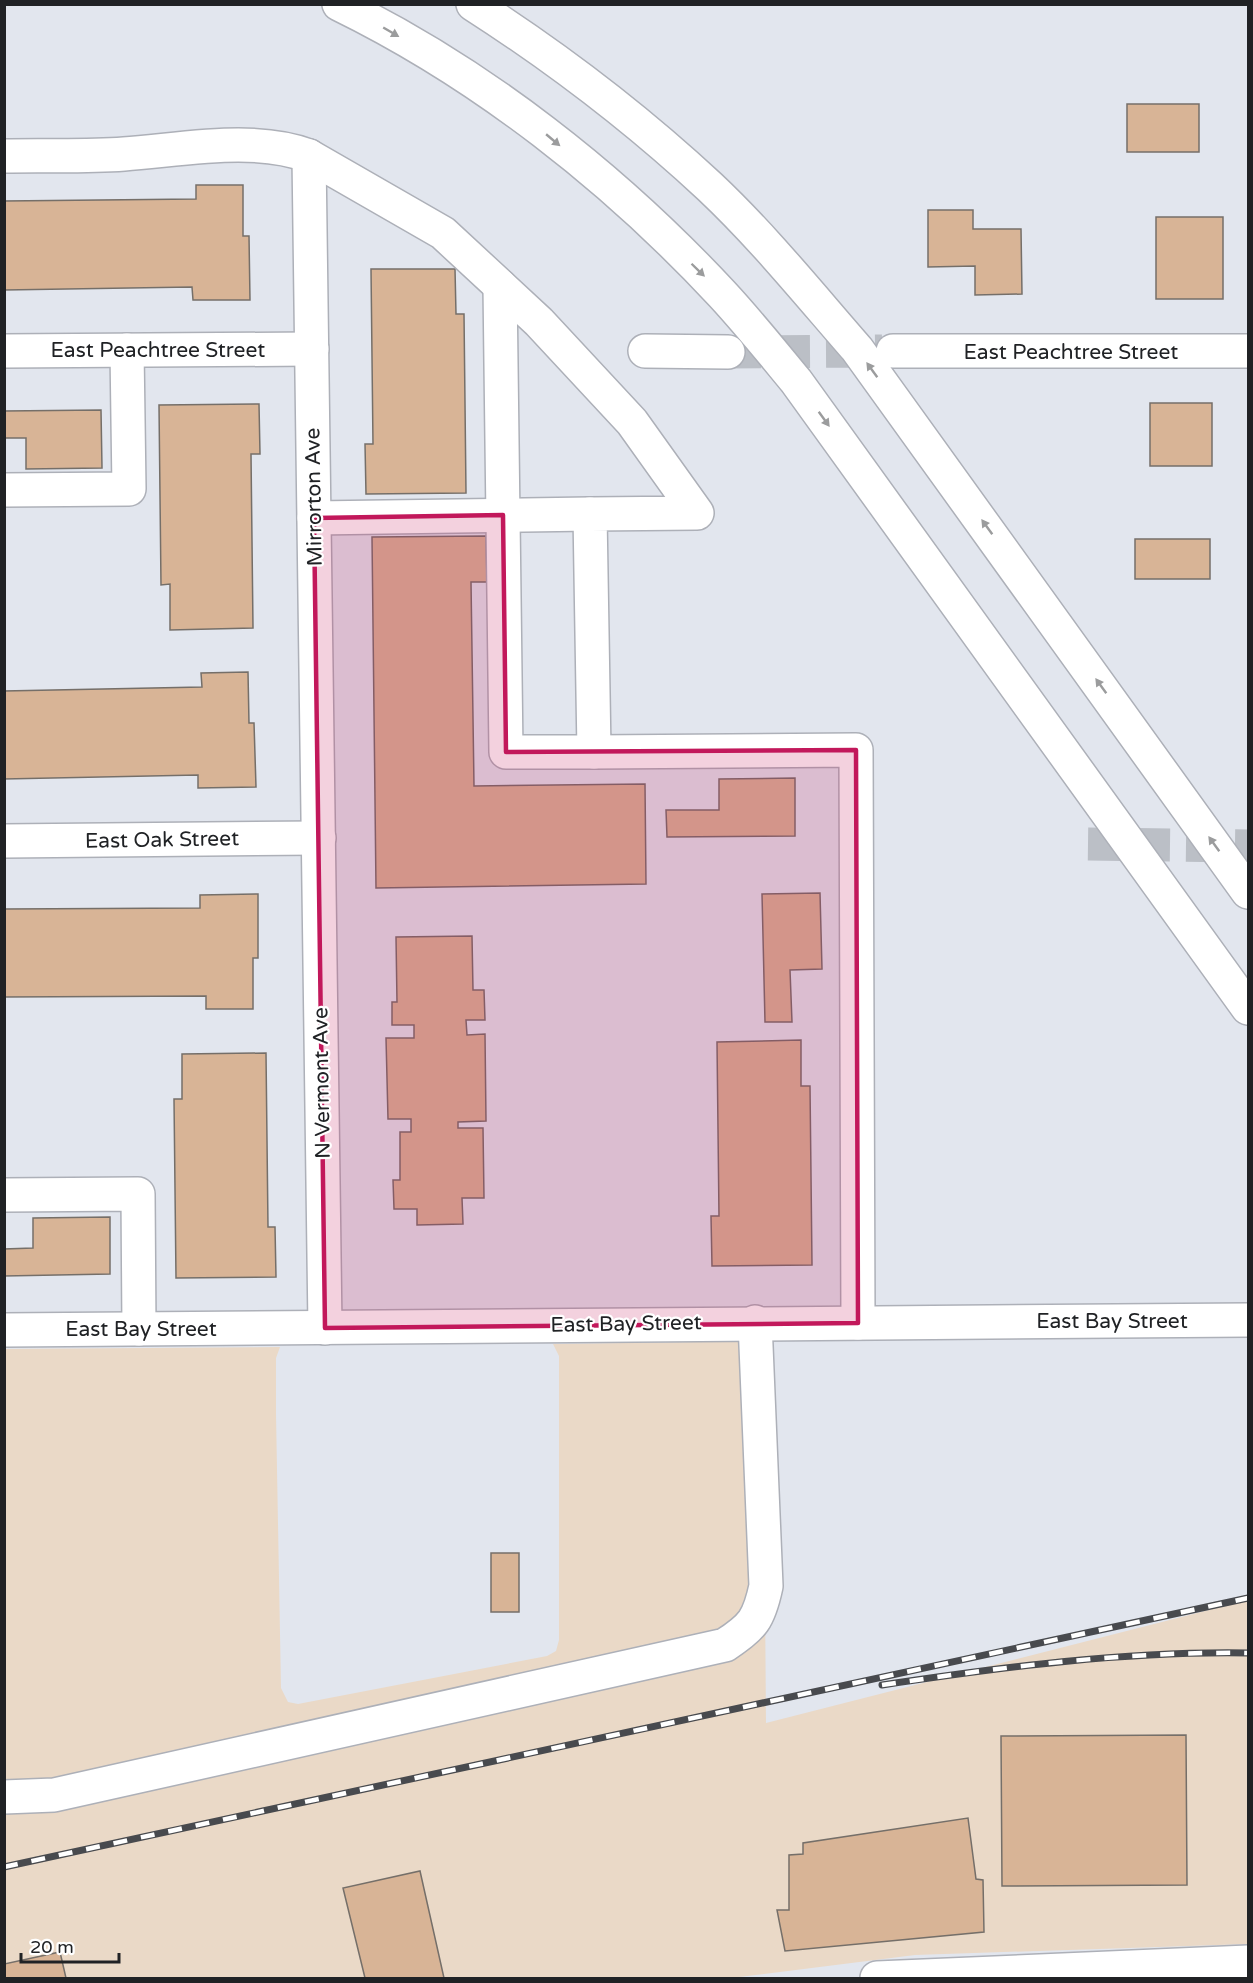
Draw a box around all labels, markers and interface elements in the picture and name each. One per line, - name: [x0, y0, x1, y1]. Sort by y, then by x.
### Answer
- one-way arrow: [383, 27, 399, 38]
- one-way arrow: [545, 134, 561, 147]
- one-way arrow: [690, 263, 704, 277]
- street label: East Peachtree Street: [51, 338, 265, 363]
- street label: East Peachtree Street: [964, 340, 1178, 365]
- one-way arrow: [866, 362, 878, 378]
- one-way arrow: [818, 410, 830, 426]
- street label: Mirrorton Ave: [300, 427, 328, 566]
- one-way arrow: [981, 520, 993, 536]
- one-way arrow: [1095, 678, 1107, 693]
- street label: East Oak Street: [85, 826, 239, 854]
- one-way arrow: [1208, 837, 1220, 853]
- street label: N Vermont Ave: [308, 1007, 336, 1159]
- street label: East Bay Street: [1036, 1309, 1188, 1334]
- street label: East Bay Street: [550, 1310, 702, 1338]
- street label: East Bay Street: [65, 1317, 217, 1342]
- scale bar: [21, 1926, 118, 1964]
- text: 20 m: [30, 1936, 74, 1958]

